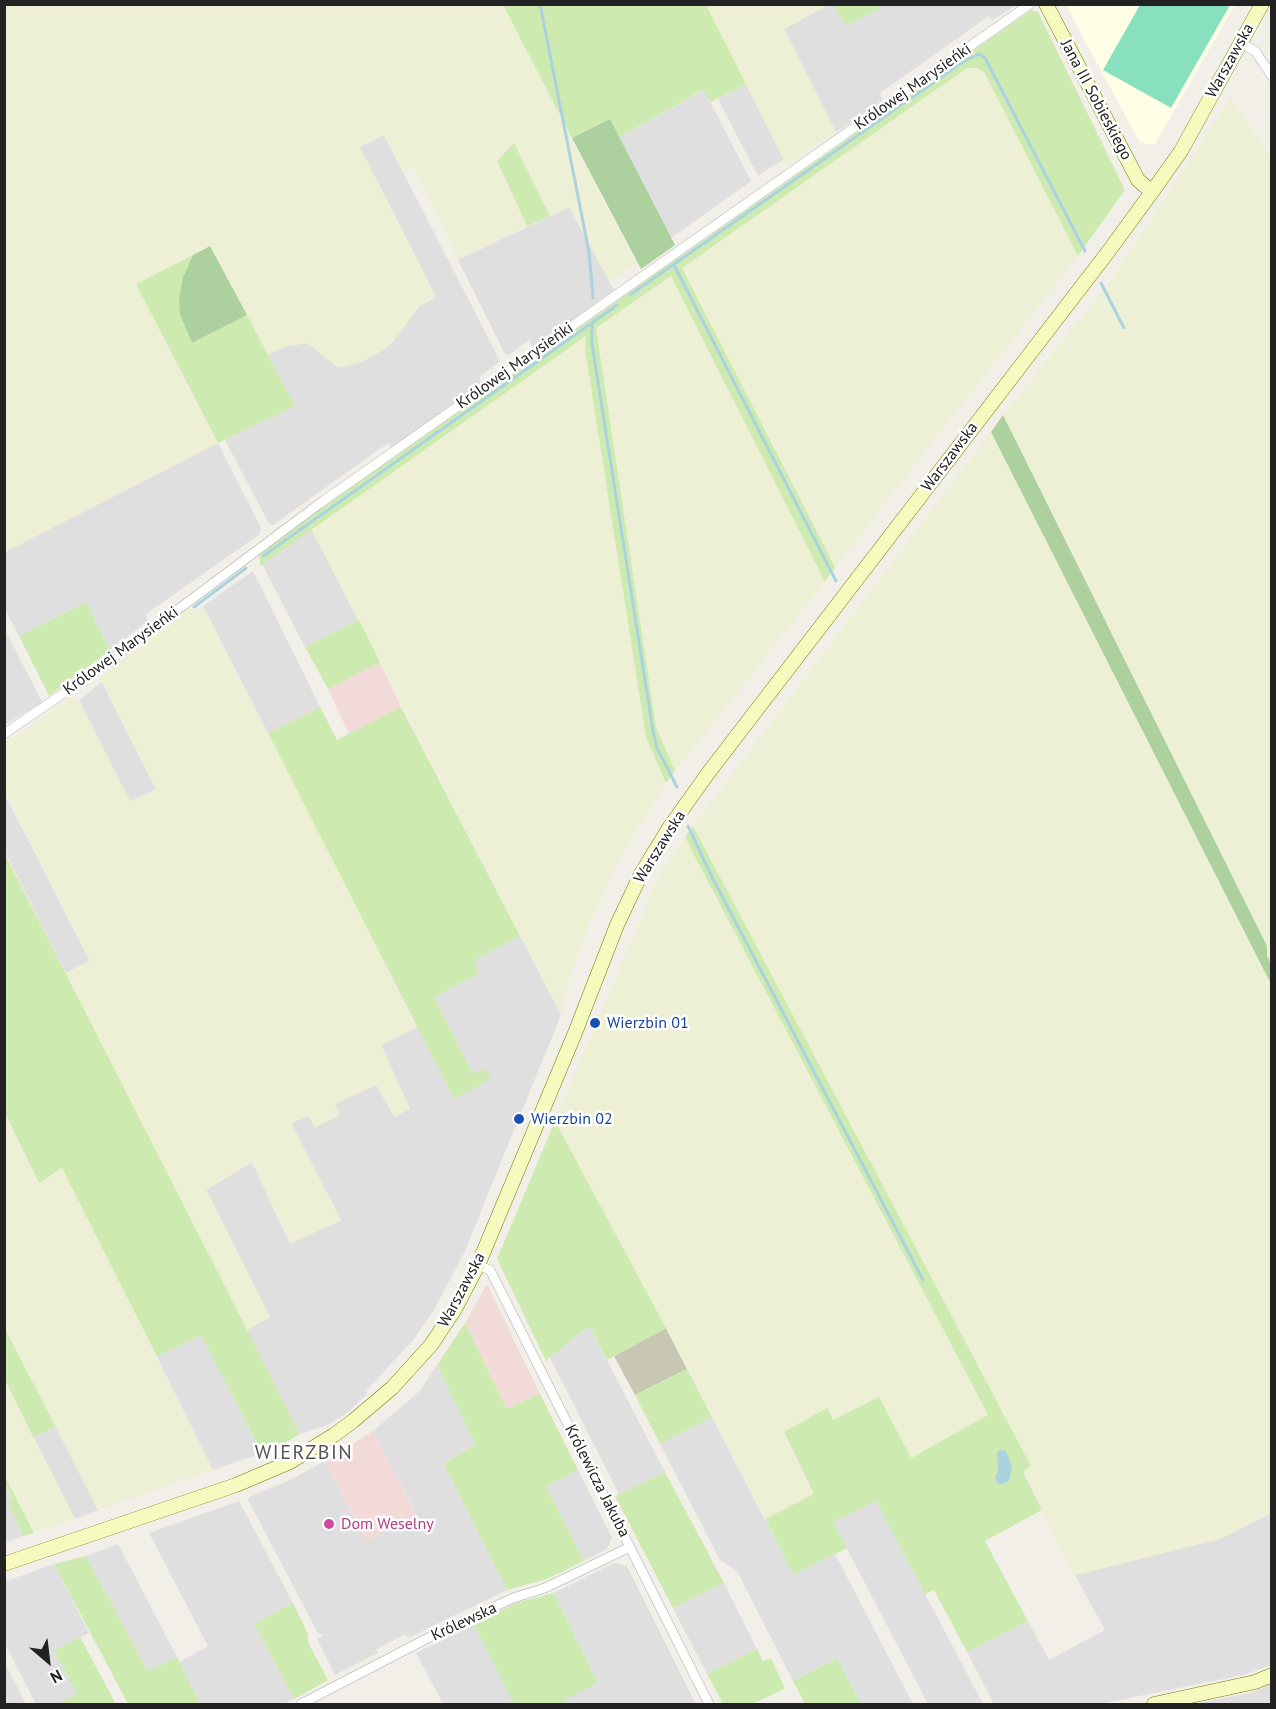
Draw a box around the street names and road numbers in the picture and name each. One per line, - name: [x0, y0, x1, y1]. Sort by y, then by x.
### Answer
- street label: Warszawska: [1202, 21, 1258, 101]
- street label: Jana III Sobieskiego: [1056, 36, 1136, 164]
- street label: Królowej Marysieńki: [851, 40, 975, 134]
- street label: Królowej Marysieńki: [453, 319, 577, 413]
- street label: Warszawska: [918, 419, 982, 495]
- street label: Królowej Marysieńki: [60, 603, 182, 699]
- street label: Warszawska: [630, 807, 690, 887]
- street label: Warszawska: [434, 1249, 490, 1331]
- street label: Królewicza Jakuba: [560, 1421, 634, 1541]
- street label: Królewska: [428, 1598, 500, 1646]

